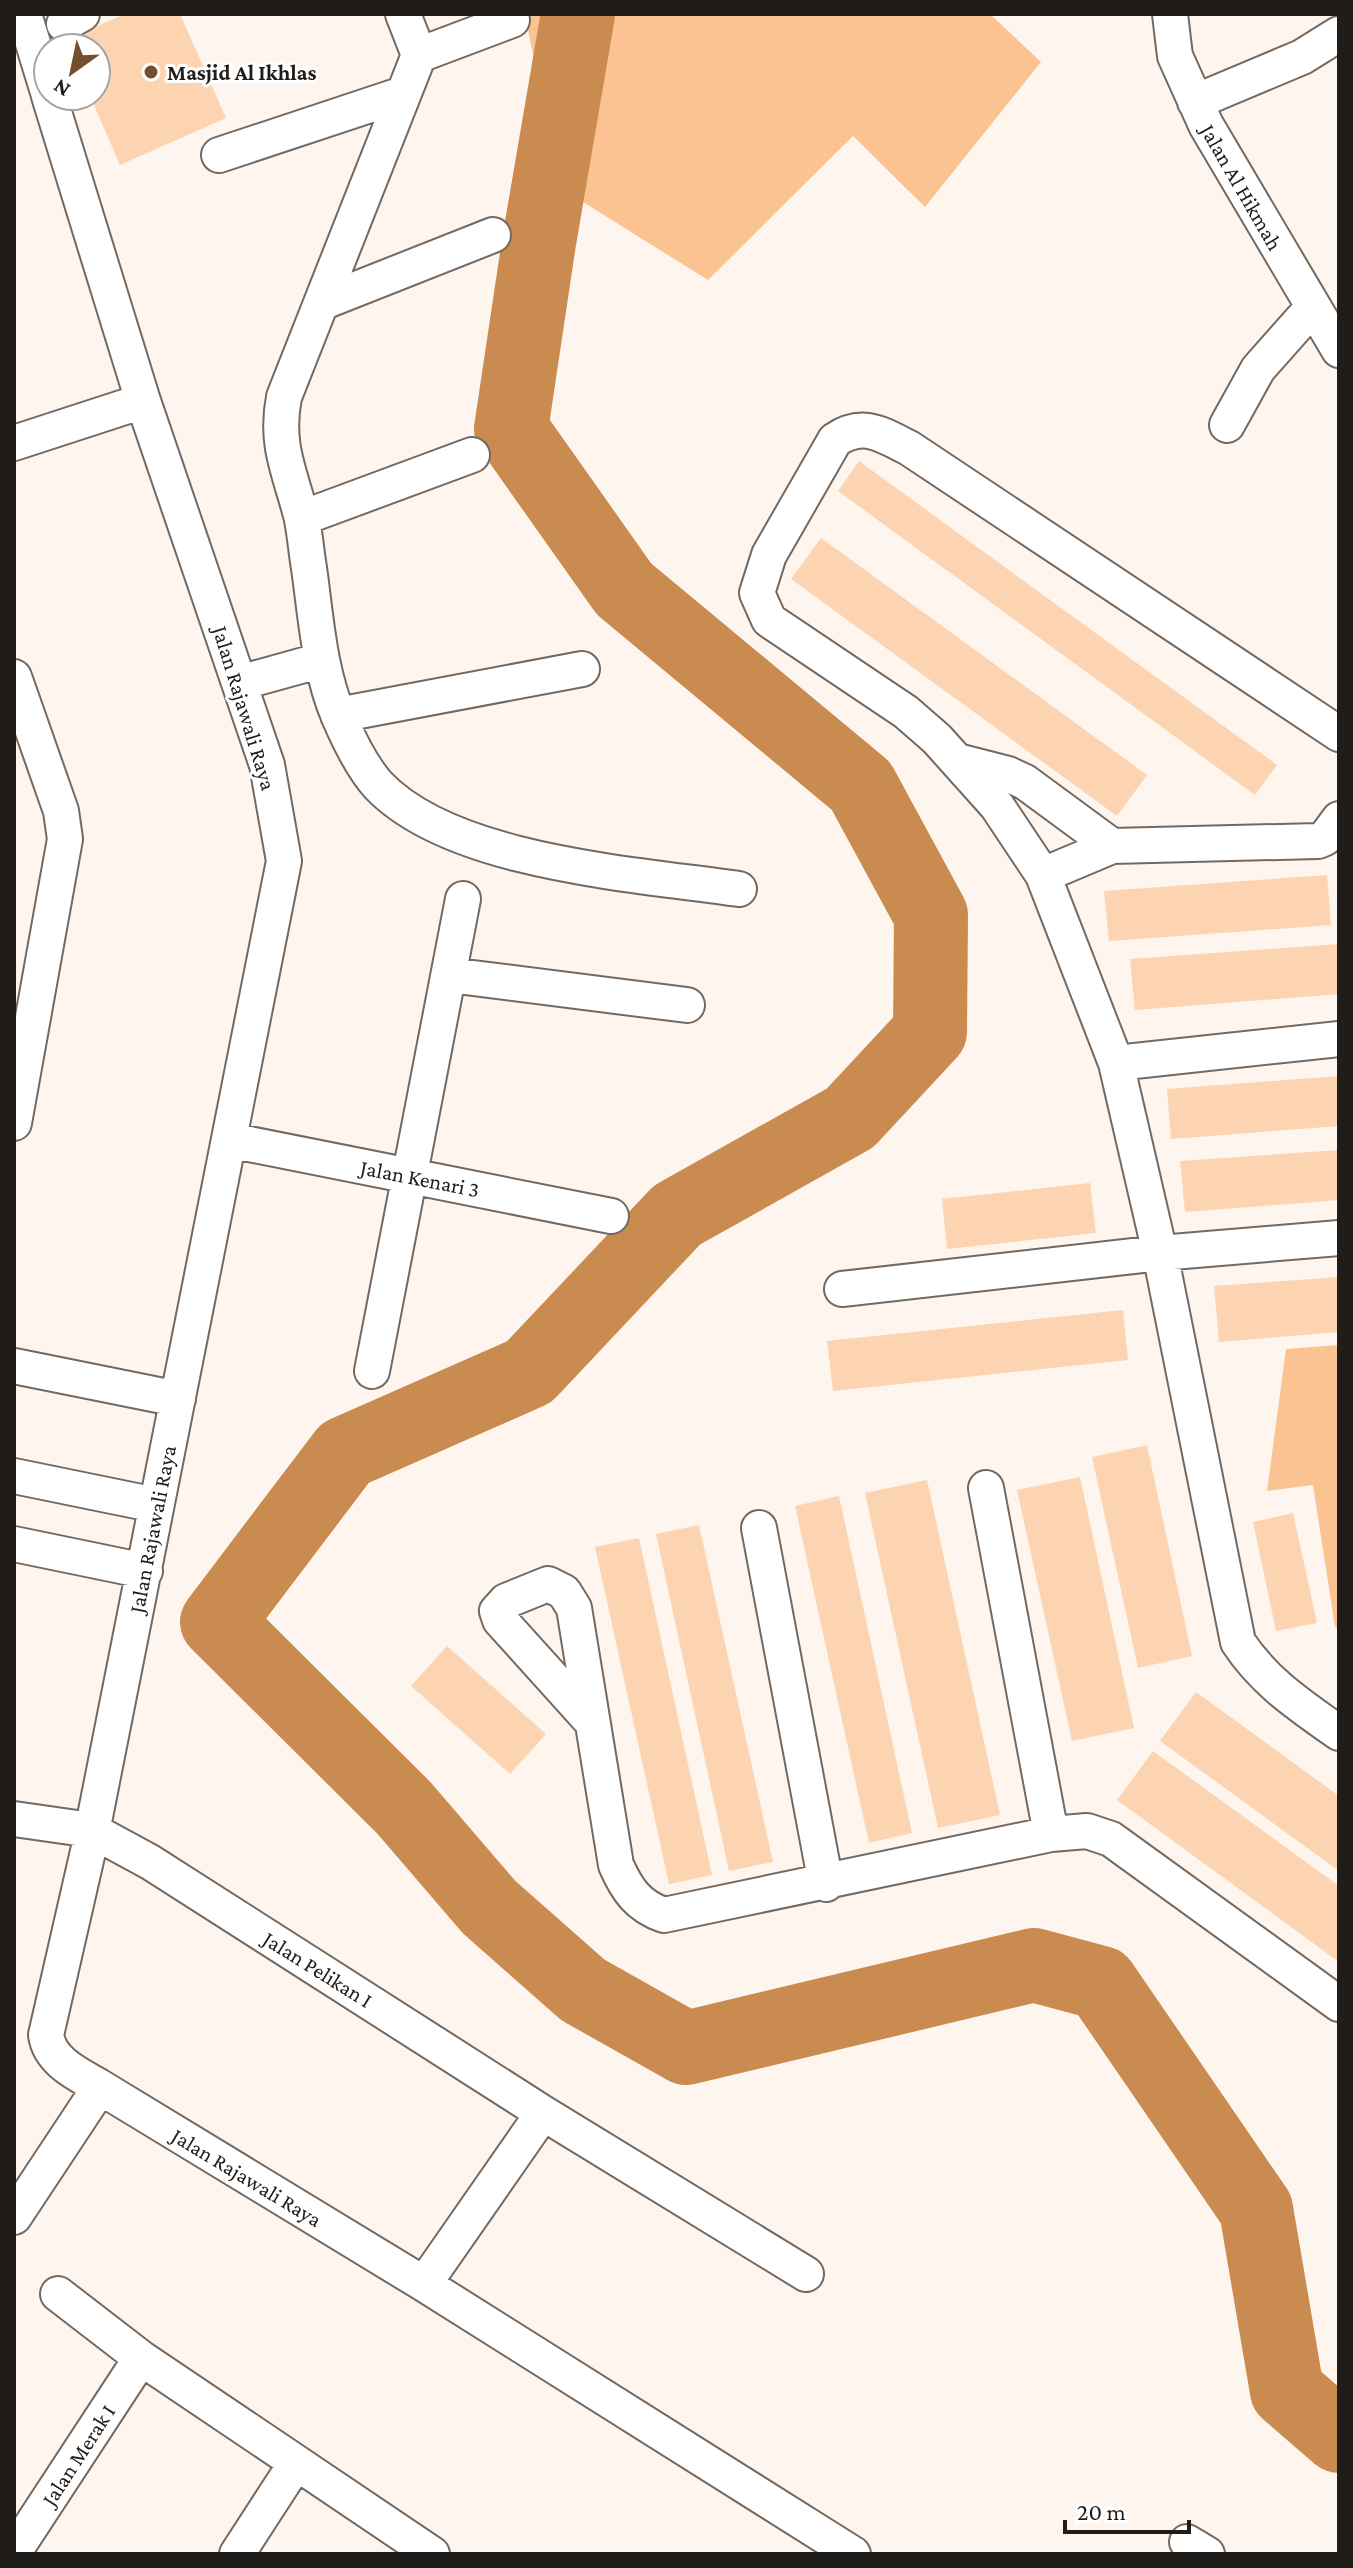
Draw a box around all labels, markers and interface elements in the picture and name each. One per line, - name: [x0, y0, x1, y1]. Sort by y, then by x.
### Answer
- north arrow: [32, 32, 112, 112]
- place label: Masjid Al Ikhlas: [167, 60, 316, 85]
- marker: Masjid Al Ikhlas: [142, 63, 160, 81]
- text: N: [48, 74, 74, 103]
- street label: Jalan Al Hikmah: [1194, 118, 1288, 255]
- street label: Jalan Rajawali Raya: [207, 621, 281, 793]
- street label: Jalan Kenari 3: [356, 1154, 482, 1202]
- street label: Jalan Rajawali Raya: [124, 1443, 181, 1617]
- street label: Jalan Pelikan I: [257, 1925, 377, 2013]
- street label: Jalan Rajawali Raya: [166, 2122, 326, 2232]
- street label: Jalan Merak I: [35, 2400, 120, 2512]
- scale bar: [1065, 2484, 1189, 2534]
- text: 20 m: [1077, 2498, 1126, 2525]

